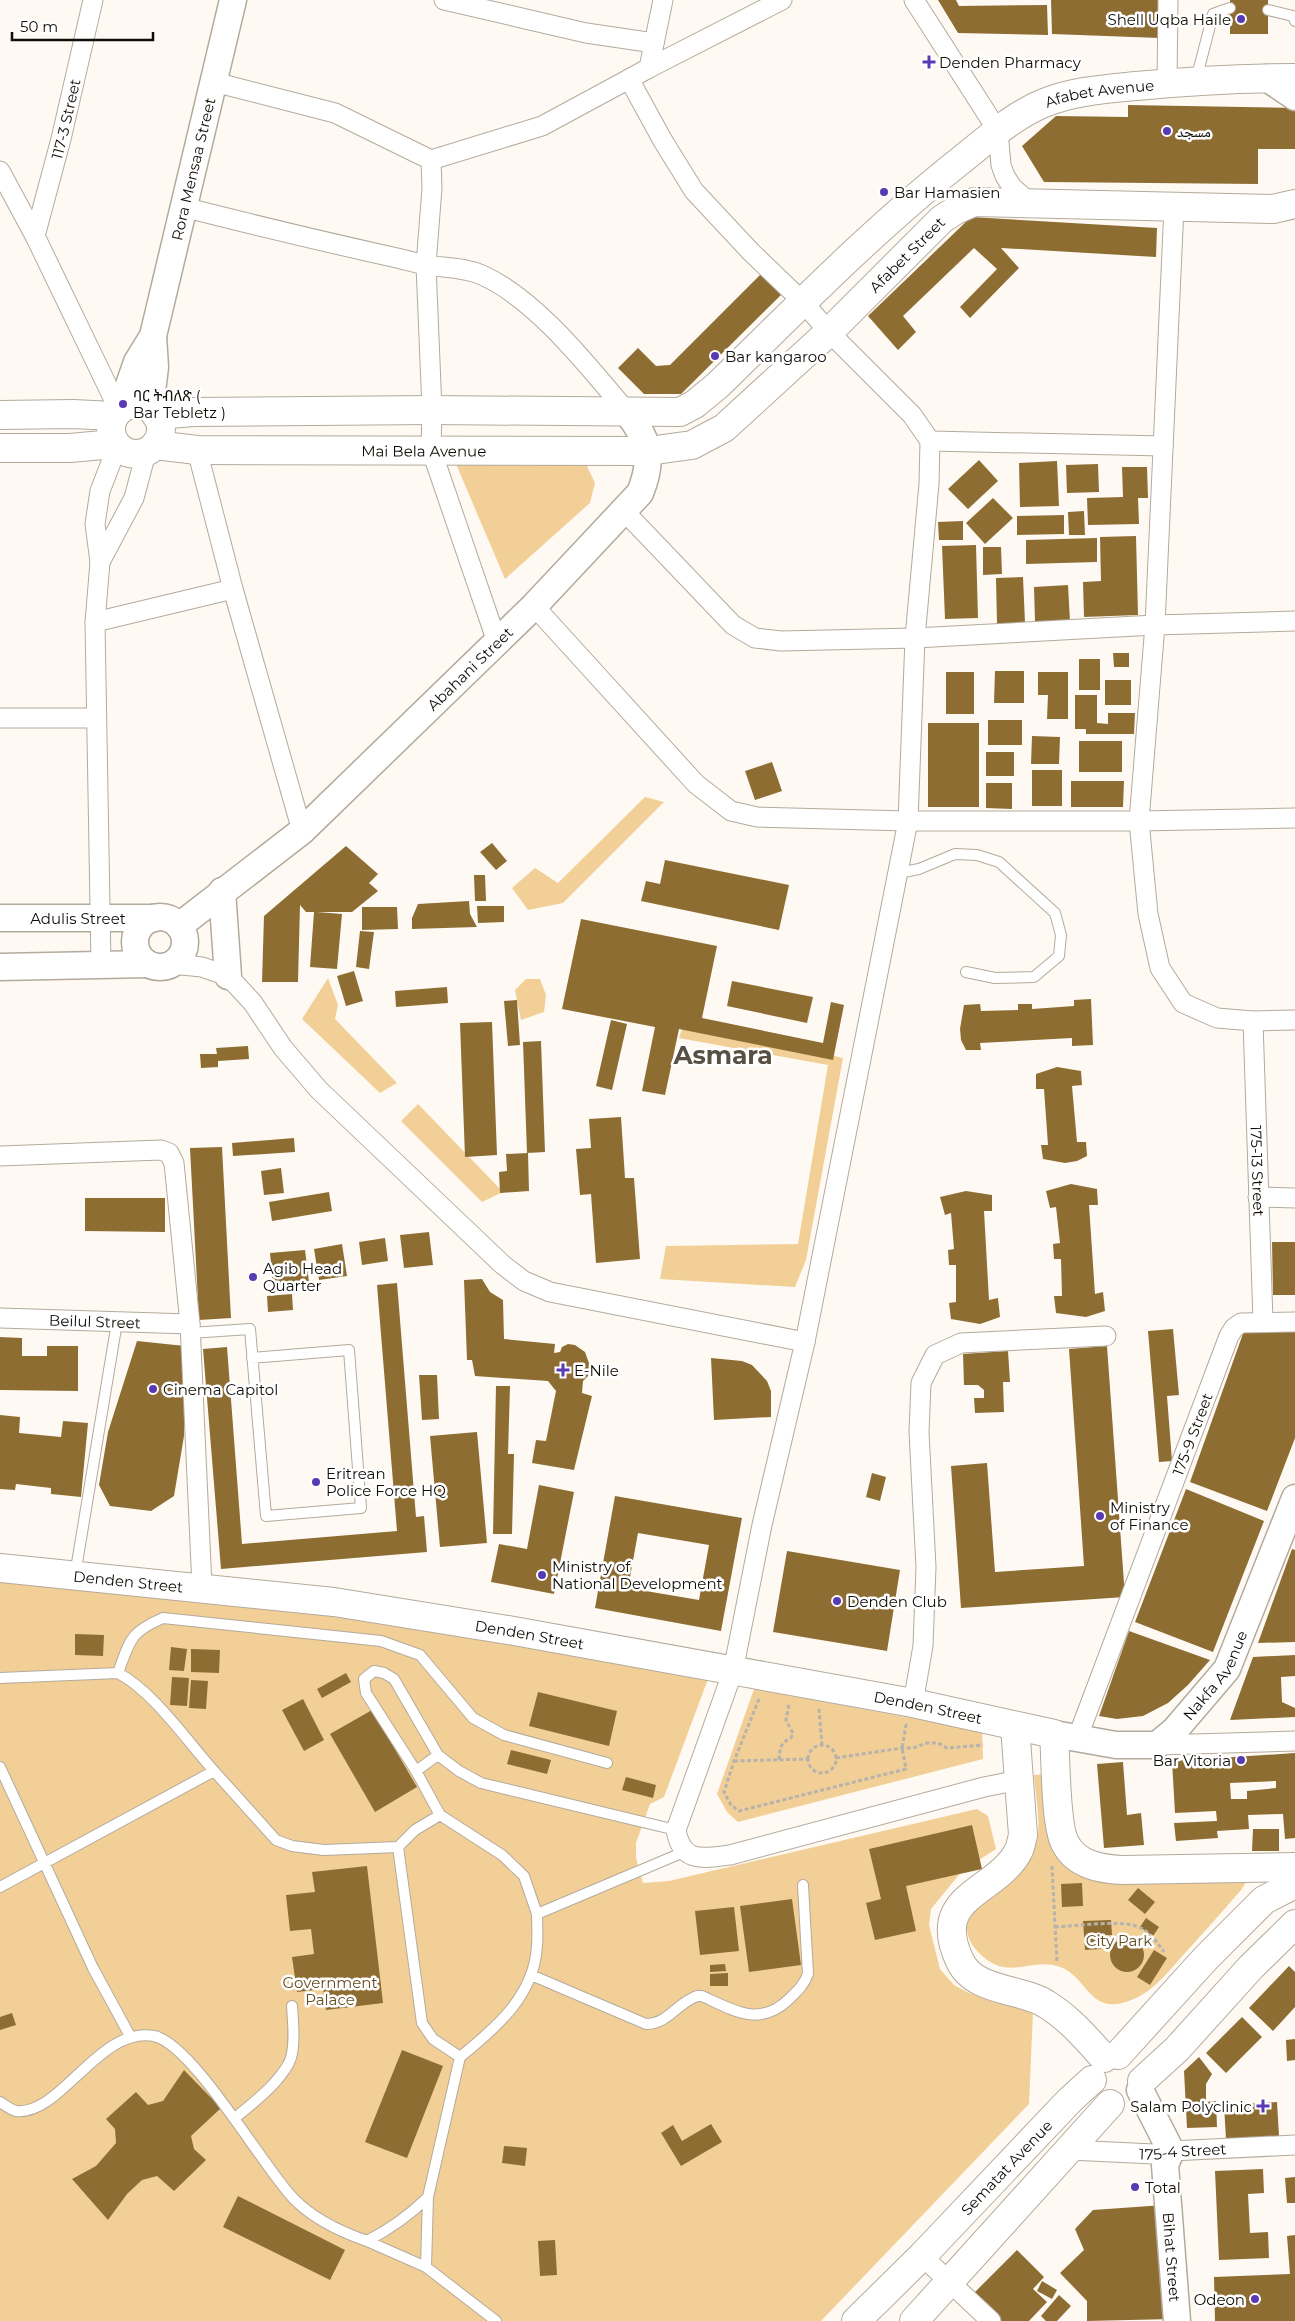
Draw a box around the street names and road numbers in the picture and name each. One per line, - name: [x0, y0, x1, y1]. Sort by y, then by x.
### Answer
- street label: Afabet Avenue: [1042, 75, 1155, 111]
- street label: 117-3 Street: [47, 77, 84, 161]
- street label: Rora Mensaa Street: [167, 96, 219, 242]
- street label: Afabet Street: [865, 213, 948, 296]
- street label: Mai Bela Avenue: [361, 441, 486, 460]
- street label: Abahani Street: [423, 622, 517, 714]
- street label: Adulis Street: [30, 909, 126, 928]
- street label: 175-13 Street: [1247, 1125, 1269, 1217]
- street label: Beilul Street: [49, 1310, 141, 1332]
- street label: 175-9 Street: [1168, 1390, 1216, 1478]
- street label: Denden Street: [73, 1566, 184, 1596]
- street label: Denden Street: [474, 1615, 586, 1653]
- street label: Nakfa Avenue: [1178, 1628, 1251, 1724]
- street label: Denden Street: [872, 1687, 984, 1727]
- street label: Sematat Avenue: [957, 2116, 1056, 2219]
- street label: 175-4 Street: [1139, 2139, 1227, 2164]
- street label: Bihat Street: [1159, 2212, 1185, 2303]

